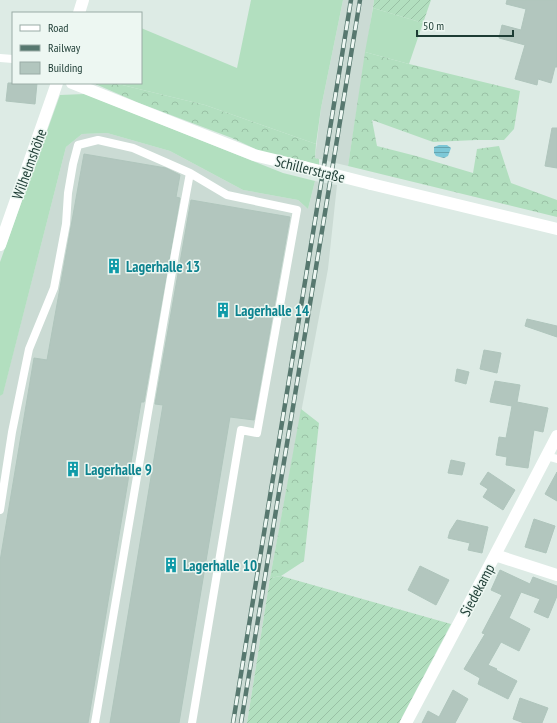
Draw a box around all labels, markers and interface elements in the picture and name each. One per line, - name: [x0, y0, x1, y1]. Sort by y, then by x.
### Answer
- legend: [12, 12, 142, 84]
- scale bar: [417, 12, 513, 38]
- text: 50 m: [423, 18, 444, 33]
- text: Road: [48, 20, 68, 35]
- text: Railway: [48, 40, 81, 55]
- text: Building: [48, 60, 83, 75]
- street label: Wilhelmshöhe: [7, 126, 51, 202]
- street label: Schillerstraße: [273, 151, 347, 187]
- building icon: Lagerhalle 13: [105, 257, 123, 275]
- place label: Lagerhalle 13: [126, 257, 200, 276]
- building icon: Lagerhalle 14: [214, 301, 232, 319]
- place label: Lagerhalle 14: [235, 301, 309, 320]
- building icon: Lagerhalle 9: [64, 460, 82, 478]
- place label: Lagerhalle 9: [85, 460, 152, 479]
- building icon: Lagerhalle 10: [162, 556, 180, 574]
- place label: Lagerhalle 10: [183, 556, 257, 575]
- street label: Siedekamp: [455, 561, 499, 619]

